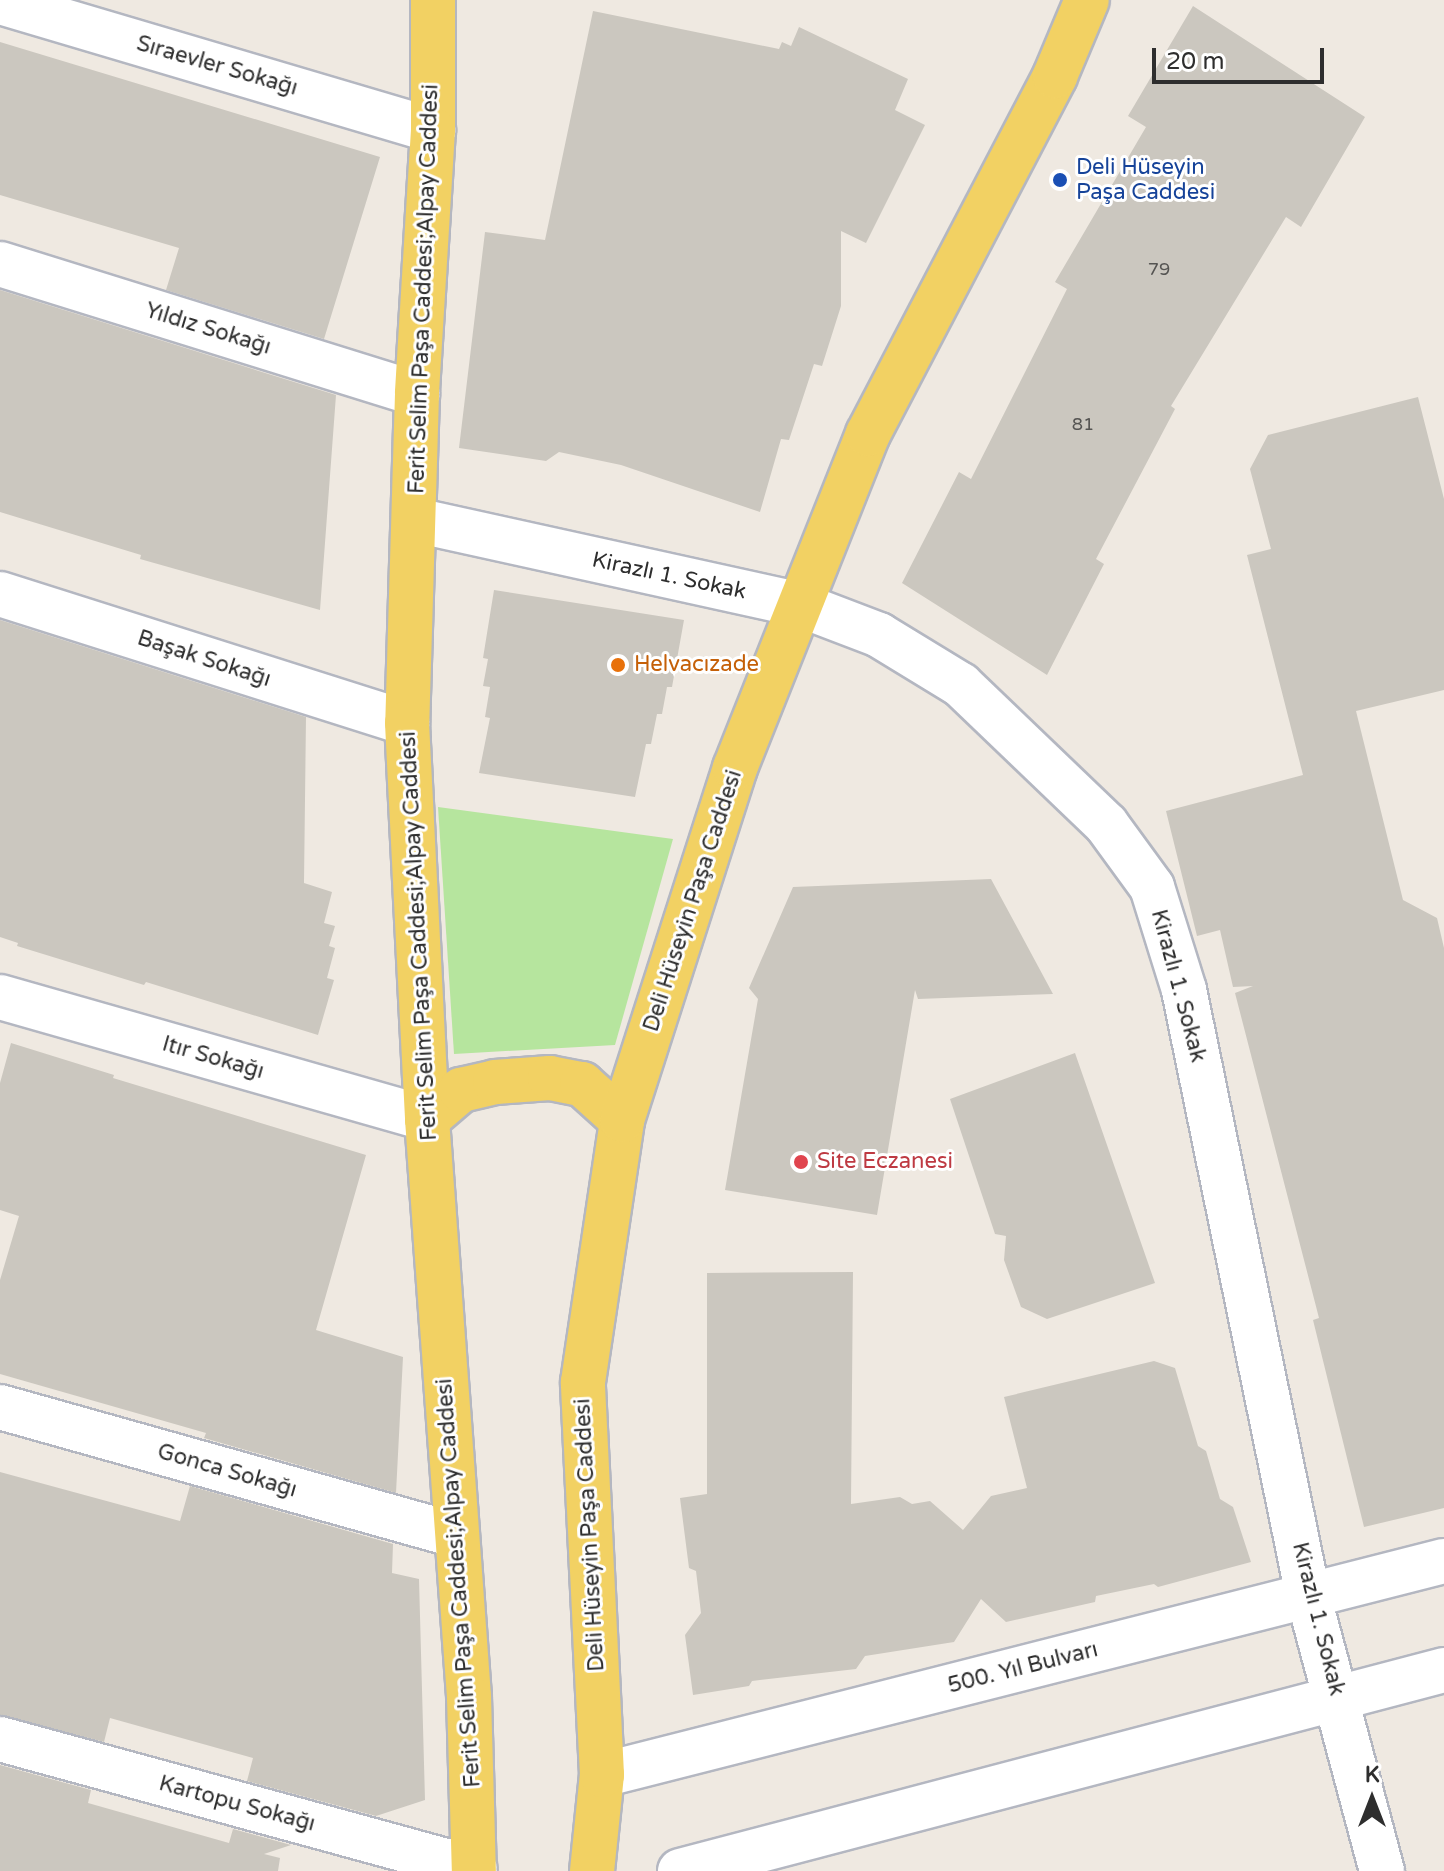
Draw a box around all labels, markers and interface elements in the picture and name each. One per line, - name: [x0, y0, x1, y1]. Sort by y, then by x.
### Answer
- street label: Sıraevler Sokağı: [134, 30, 300, 102]
- scale bar: [1156, 32, 1328, 82]
- text: 20 m: [1166, 47, 1224, 76]
- street label: Ferit Selim Paşa Caddesi;Alpay Caddesi: [404, 84, 444, 494]
- place label: Deli Hüseyin Paşa Caddesi: [1076, 154, 1215, 206]
- marker: Deli Hüseyin Paşa Caddesi: [1051, 171, 1069, 189]
- house number: 79: [1148, 258, 1170, 280]
- street label: Yıldız Sokağı: [142, 297, 274, 361]
- house number: 81: [1072, 413, 1094, 435]
- street label: Kirazlı 1. Sokak: [589, 547, 749, 605]
- street label: Başak Sokağı: [134, 625, 274, 693]
- place label: Helvacızade: [634, 652, 759, 678]
- marker: Helvacızade: [609, 656, 627, 674]
- street label: Ferit Selim Paşa Caddesi;Alpay Caddesi: [395, 731, 443, 1141]
- street label: Deli Hüseyin Paşa Caddesi: [638, 767, 748, 1035]
- street label: Kirazlı 1. Sokak: [1145, 907, 1211, 1065]
- street label: Itır Sokağı: [159, 1031, 267, 1085]
- place label: Site Eczanesi: [817, 1149, 953, 1175]
- marker: Site Eczanesi: [792, 1153, 810, 1171]
- street label: Ferit Selim Paşa Caddesi;Alpay Caddesi: [432, 1378, 486, 1788]
- street label: Deli Hüseyin Paşa Caddesi: [570, 1398, 610, 1672]
- street label: Gonca Sokağı: [154, 1439, 300, 1503]
- street label: Kirazlı 1. Sokak: [1286, 1540, 1350, 1698]
- street label: 500. Yıl Bulvarı: [945, 1637, 1101, 1699]
- north arrow: [1332, 1759, 1412, 1839]
- text: K: [1365, 1762, 1379, 1788]
- street label: Kartopu Sokağı: [156, 1770, 318, 1838]

